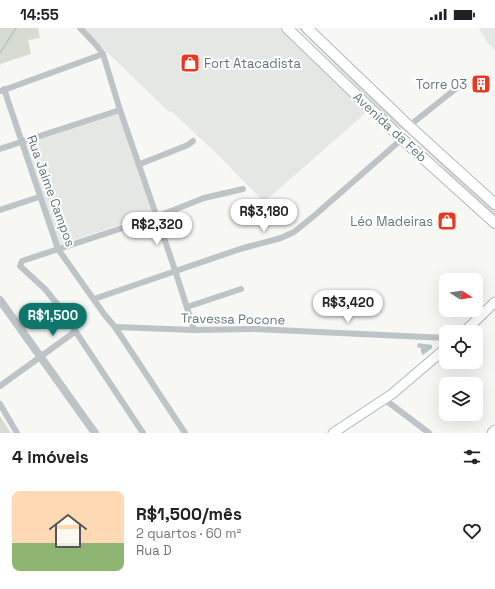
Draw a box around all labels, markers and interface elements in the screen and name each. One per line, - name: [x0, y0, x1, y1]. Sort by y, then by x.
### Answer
- text: 14:55: [20, 5, 59, 24]
- shop icon: Fort Atacadista: [179, 52, 201, 74]
- place label: Fort Atacadista: [204, 55, 301, 72]
- building icon: Torre 03: [470, 73, 492, 95]
- place label: Torre 03: [416, 76, 467, 93]
- street label: Avenida da Feb: [349, 88, 431, 166]
- street label: Rua Jaime Campos: [23, 133, 79, 249]
- pin: R$3,180: [227, 199, 301, 233]
- text: R$3,180: [239, 203, 289, 220]
- shop icon: Léo Madeiras: [436, 210, 458, 232]
- pin: R$2,320: [120, 212, 194, 246]
- place label: Léo Madeiras: [350, 213, 433, 230]
- text: R$2,320: [131, 216, 183, 233]
- north arrow: [439, 273, 483, 317]
- map controls: [439, 273, 483, 421]
- pin: R$3,420: [311, 290, 385, 324]
- text: R$3,420: [322, 294, 374, 311]
- pin: R$1,500: [16, 303, 90, 337]
- text: R$1,500: [28, 307, 78, 324]
- street label: Travessa Pocone: [181, 310, 285, 328]
- button: locate: [439, 325, 483, 369]
- button: layers: [439, 377, 483, 421]
- text: 4 imóveis: [12, 446, 89, 468]
- icon: filters: [461, 446, 483, 468]
- text: R$1,500/mês: [136, 503, 242, 525]
- icon: home: [44, 507, 92, 555]
- icon: heart: [461, 520, 483, 542]
- text: 2 quartos · 60 m²: [136, 525, 241, 542]
- text: Rua D: [136, 542, 172, 559]

